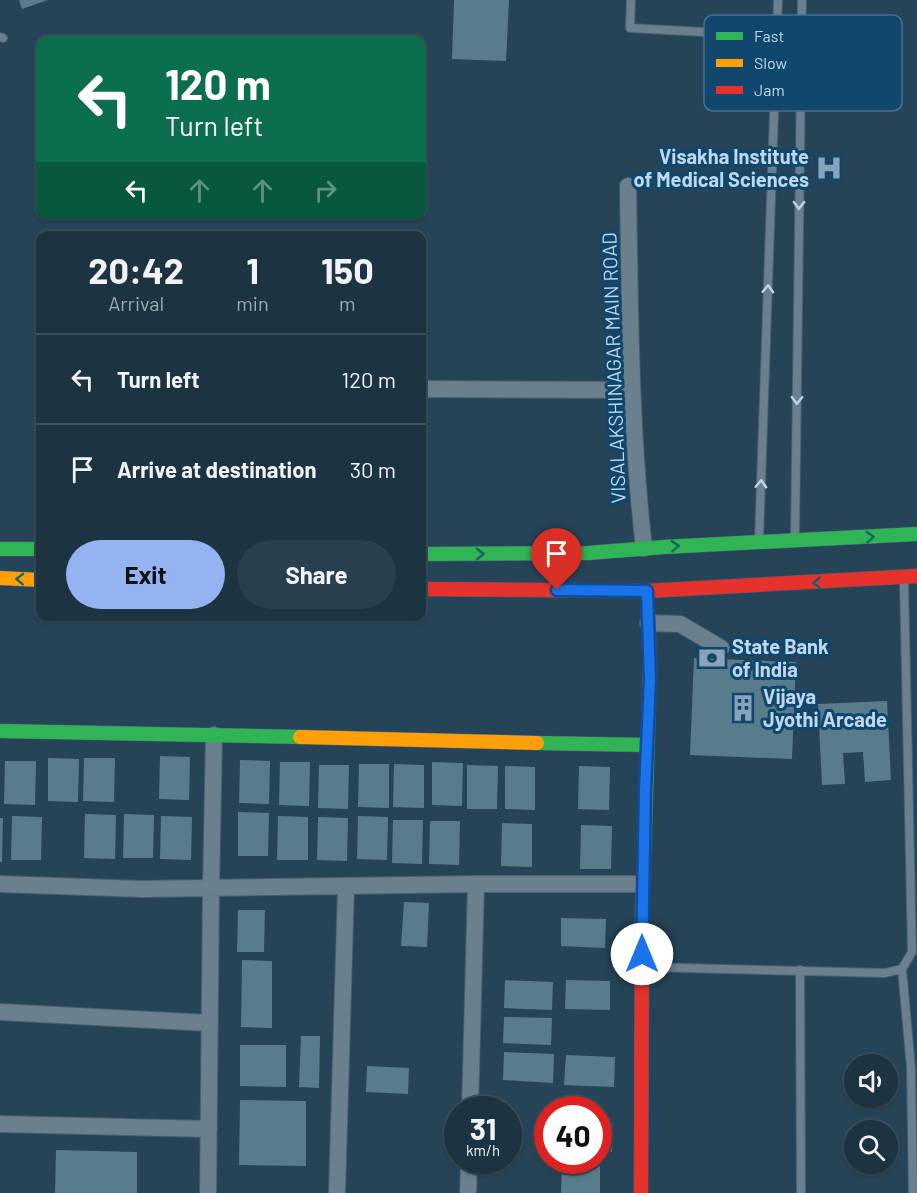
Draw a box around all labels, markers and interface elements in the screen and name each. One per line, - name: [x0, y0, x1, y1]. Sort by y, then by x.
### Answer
- legend: [704, 15, 902, 111]
- text: Fast: [754, 26, 784, 45]
- text: Slow: [754, 53, 787, 72]
- text: 120 m: [165, 58, 271, 108]
- icon: left: [66, 60, 144, 138]
- text: Jam: [754, 80, 785, 99]
- text: Turn left: [165, 109, 263, 141]
- place label: Visakha Institute of Medical Sciences: [634, 144, 809, 191]
- hospital icon: Visakha Institute of Medical Sciences: [814, 153, 844, 183]
- icon: left: [120, 174, 153, 207]
- icon: ahead: [183, 174, 216, 207]
- icon: ahead: [246, 174, 279, 207]
- icon: right: [309, 174, 342, 207]
- one-way arrow: [793, 201, 805, 210]
- street label: VISALAKSHINAGAR MAIN ROAD: [596, 232, 630, 504]
- text: 20:42: [88, 248, 184, 291]
- text: 1: [246, 248, 259, 291]
- text: 150: [321, 248, 374, 291]
- one-way arrow: [762, 284, 775, 293]
- text: Arrival: [108, 291, 164, 315]
- text: min: [236, 291, 269, 315]
- text: m: [339, 291, 356, 315]
- icon: left: [66, 363, 99, 396]
- text: Turn left: [117, 366, 200, 392]
- text: 120 m: [341, 366, 396, 392]
- one-way arrow: [790, 396, 803, 405]
- icon: arrive: [66, 453, 99, 486]
- text: Arrive at destination: [117, 456, 316, 482]
- text: 30 m: [350, 456, 396, 482]
- one-way arrow: [755, 479, 767, 488]
- pin: [531, 528, 582, 590]
- one-way arrow: [865, 530, 874, 543]
- icon: arrive: [540, 537, 573, 570]
- button: Exit: [66, 540, 225, 609]
- button: Share: [237, 540, 396, 609]
- one-way arrow: [670, 540, 679, 553]
- one-way arrow: [475, 548, 484, 560]
- one-way arrow: [16, 573, 25, 585]
- one-way arrow: [812, 576, 821, 589]
- place label: State Bank of India: [732, 634, 829, 681]
- bank icon: State Bank of India: [697, 643, 727, 673]
- place label: Vijaya Jyothi Arcade: [763, 684, 887, 731]
- building icon: Vijaya Jyothi Arcade: [728, 693, 758, 723]
- position arrow: [610, 922, 674, 986]
- map controls: [844, 1054, 898, 1174]
- button: sound: [844, 1054, 898, 1108]
- speed limit sign: 40: [534, 1096, 612, 1174]
- text: 31: [470, 1110, 496, 1146]
- button: search: [844, 1120, 898, 1174]
- text: km/h: [466, 1141, 500, 1159]

